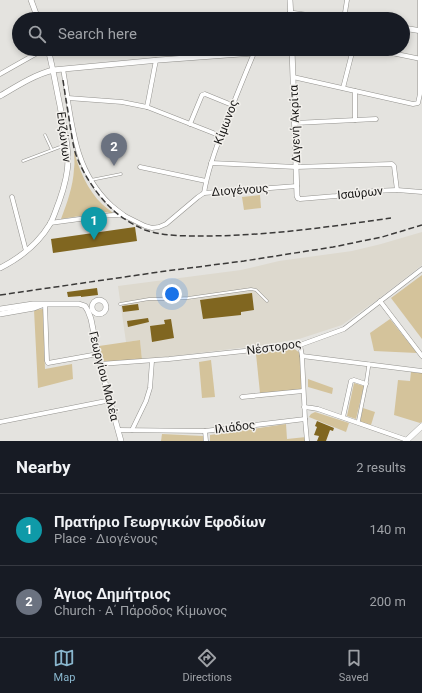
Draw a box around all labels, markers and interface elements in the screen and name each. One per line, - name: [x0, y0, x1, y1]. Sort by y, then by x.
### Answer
- search box: [12, 12, 410, 56]
- icon: search: [26, 23, 48, 45]
- text: Search here: [58, 25, 137, 43]
- street label: Διγενή Ακρίτα: [287, 84, 303, 163]
- street label: Κίμωνος: [211, 98, 241, 146]
- street label: Ευζώνων: [54, 111, 74, 163]
- pin: 2: [101, 133, 127, 166]
- street label: Διογένους: [211, 181, 269, 199]
- street label: Ισαύρων: [336, 184, 384, 202]
- pin: 1: [81, 207, 107, 240]
- your location: [162, 284, 182, 304]
- street label: Γεωργίου Μαλέα: [86, 330, 122, 422]
- street label: Νέστορος: [246, 336, 302, 358]
- street label: Ιλιάδος: [214, 418, 256, 436]
- text: Nearby: [16, 457, 71, 477]
- text: 2 results: [356, 460, 406, 475]
- text: Πρατήριο Γεωργικών Εφοδίων: [54, 513, 266, 531]
- text: 1: [25, 522, 33, 537]
- text: 140 m: [369, 522, 406, 537]
- text: Place · Διογένους: [54, 531, 158, 546]
- text: Άγιος Δημήτριος: [54, 585, 171, 603]
- text: 2: [25, 594, 33, 609]
- text: 200 m: [369, 594, 406, 609]
- text: Church · Α΄ Πάροδος Κίμωνος: [54, 603, 227, 618]
- tab: Map: [53, 647, 75, 684]
- tab: Directions: [182, 647, 232, 684]
- tab: Saved: [339, 647, 369, 684]

